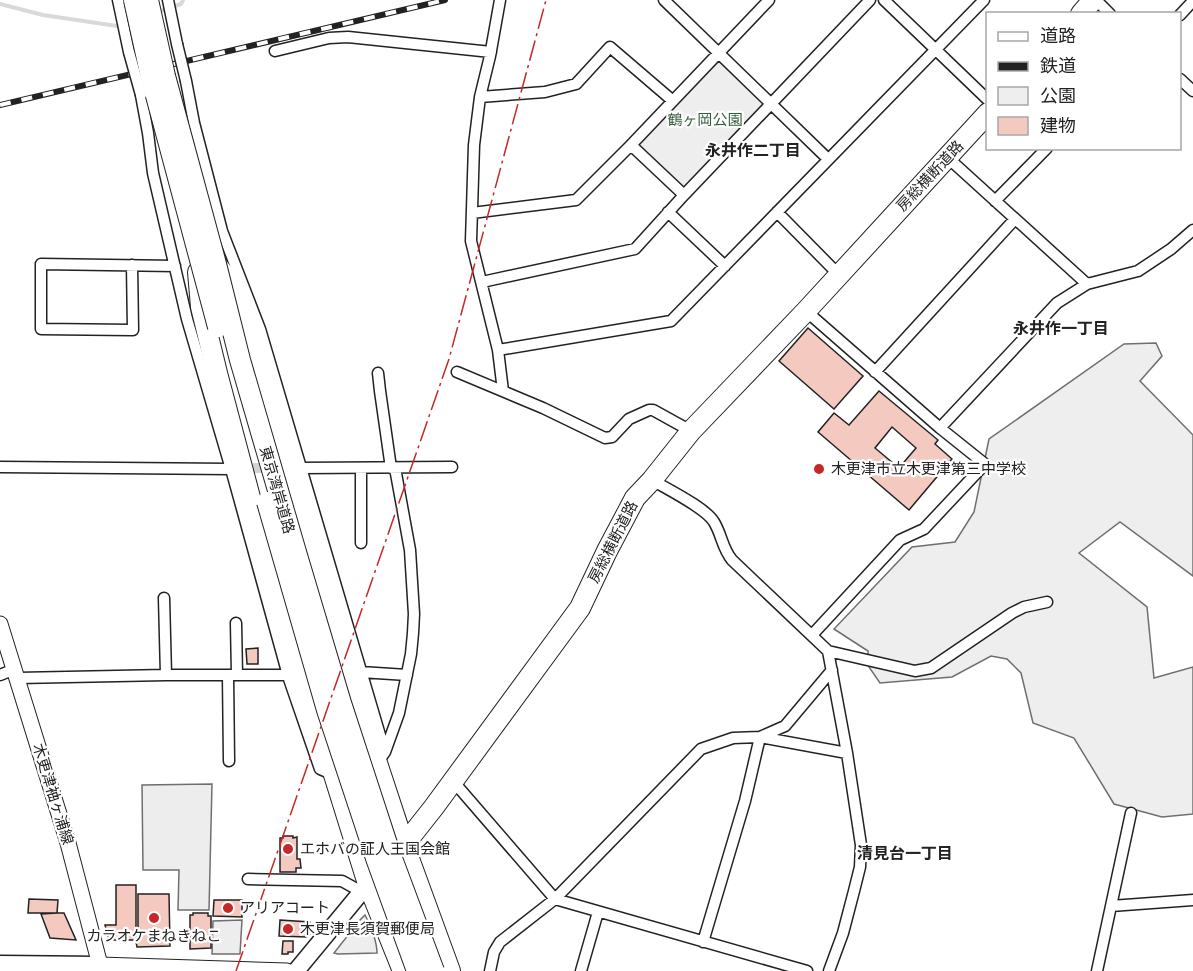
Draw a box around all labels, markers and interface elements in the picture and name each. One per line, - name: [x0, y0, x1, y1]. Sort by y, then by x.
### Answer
- legend: [986, 12, 1181, 150]
- text: 道路: [1040, 23, 1076, 47]
- text: 鉄道: [1040, 53, 1076, 77]
- text: 公園: [1040, 83, 1076, 107]
- park label: 鶴ヶ岡公園: [667, 109, 743, 129]
- text: 建物: [1040, 113, 1076, 137]
- street label: 房総横断道路: [891, 136, 967, 215]
- district label: 永井作二丁目: [705, 139, 801, 161]
- district label: 永井作一丁目: [1013, 317, 1109, 339]
- street label: 東京湾岸道路: [256, 444, 300, 536]
- place label: 木更津市立木更津第三中学校: [831, 458, 1026, 478]
- marker: 木更津市立木更津第三中学校: [812, 462, 826, 476]
- street label: 房総横断道路: [583, 497, 641, 586]
- street label: 木更津袖ヶ浦線: [29, 741, 79, 847]
- place label: エホバの証人王国会館: [300, 838, 450, 858]
- marker: エホバの証人王国会館: [281, 842, 295, 856]
- district label: 清見台一丁目: [857, 842, 953, 864]
- place label: アリアコート: [240, 897, 330, 917]
- marker: アリアコート: [221, 901, 235, 915]
- marker: カラオケまねきねこ: [147, 911, 161, 925]
- place label: 木更津長須賀郵便局: [300, 918, 435, 938]
- marker: 木更津長須賀郵便局: [281, 922, 295, 936]
- place label: カラオケまねきねこ: [86, 925, 222, 945]

